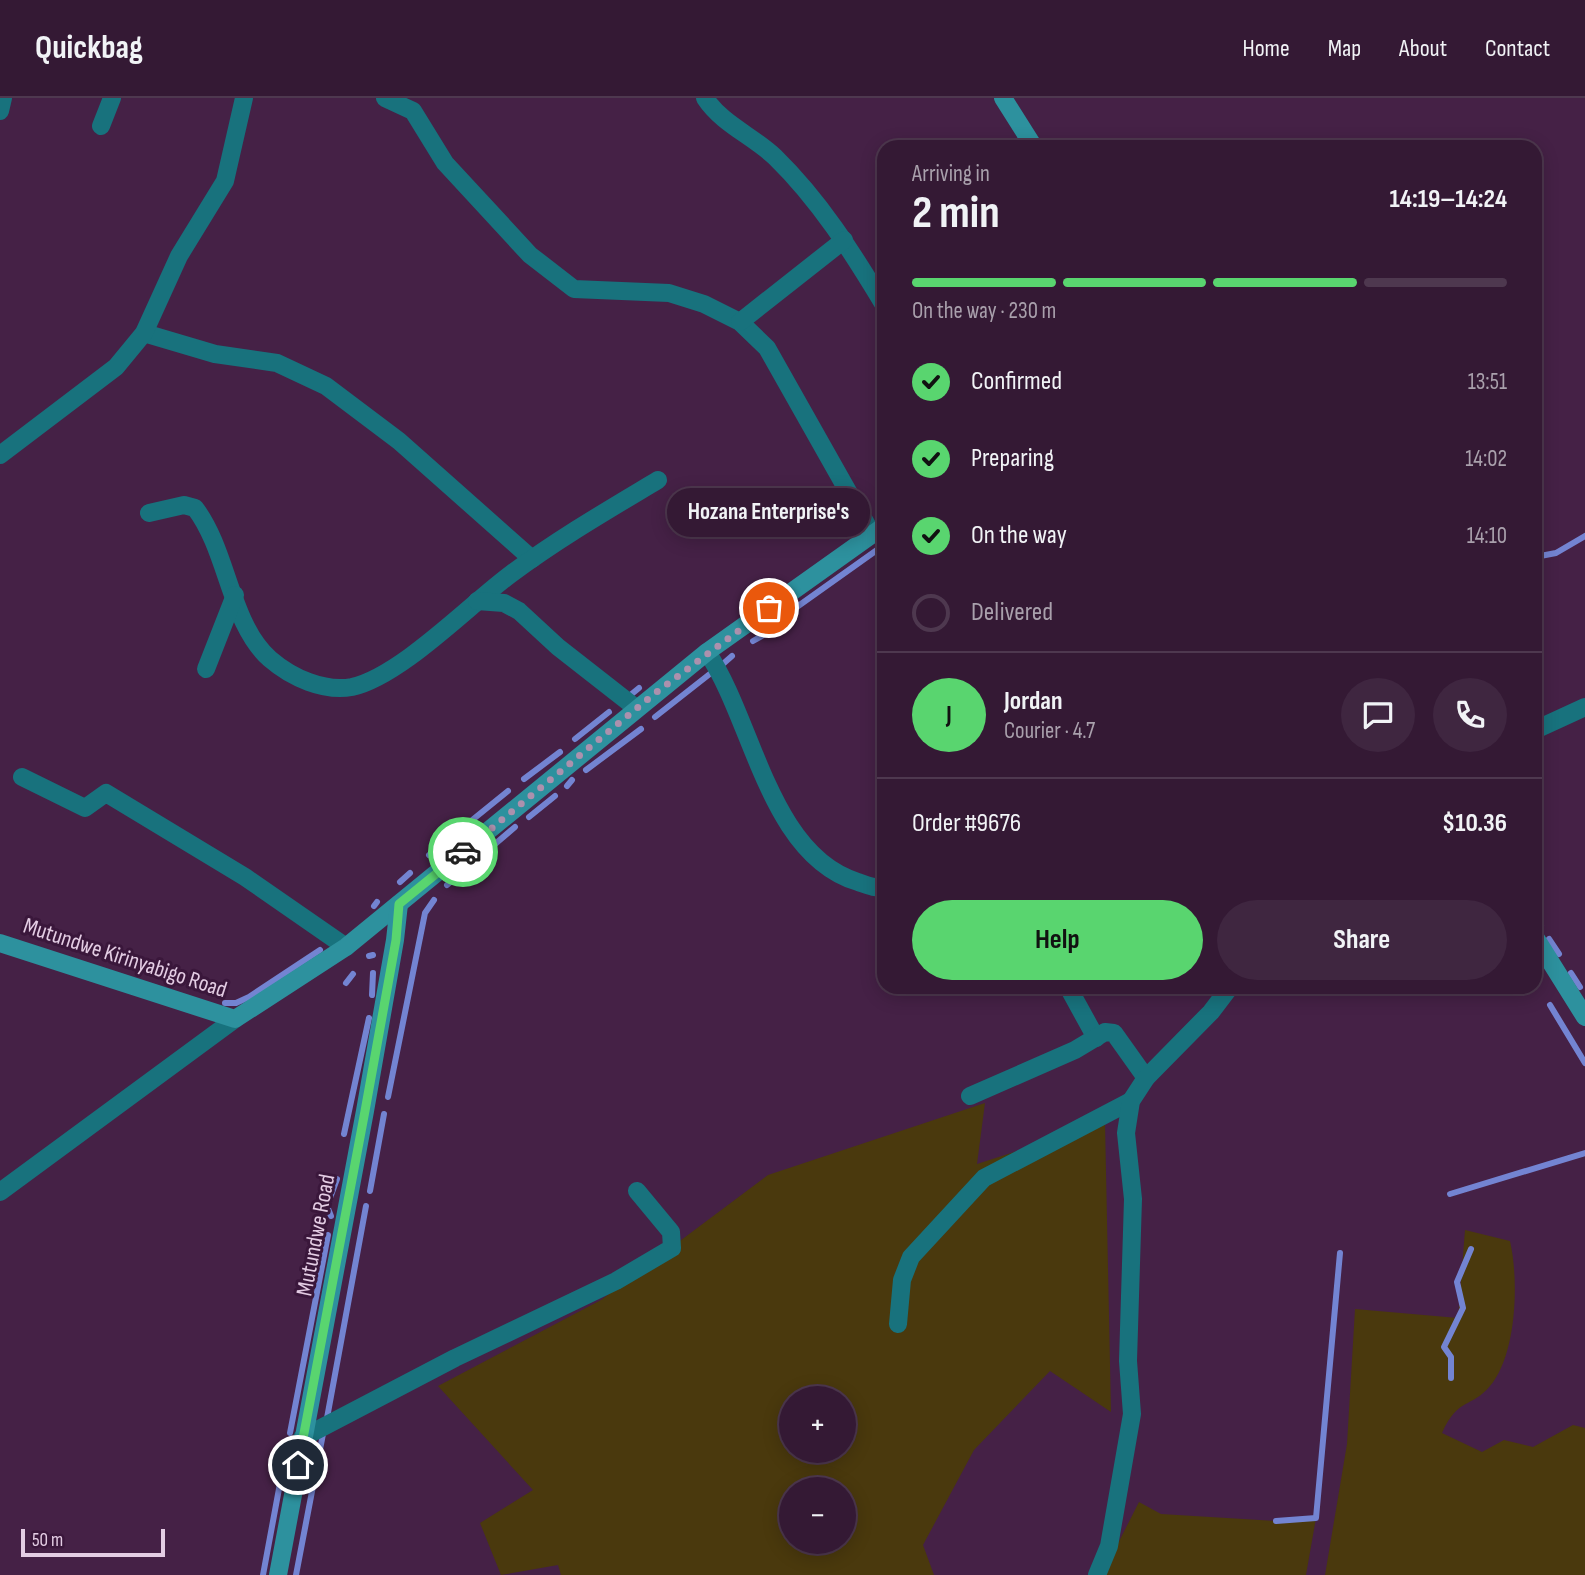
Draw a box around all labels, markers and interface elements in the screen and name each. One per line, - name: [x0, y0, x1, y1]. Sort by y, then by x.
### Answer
- text: Quickbag: [35, 28, 143, 68]
- text: Home: [1242, 34, 1290, 63]
- text: Map: [1328, 34, 1361, 63]
- text: About: [1399, 34, 1447, 63]
- text: Contact: [1485, 34, 1550, 63]
- text: Arriving in: [912, 160, 990, 188]
- text: 14:19–14:24: [1389, 184, 1507, 215]
- text: 2 min: [912, 186, 1000, 241]
- text: On the way · 230 m: [912, 297, 1056, 325]
- icon: check: [912, 363, 950, 401]
- text: Confirmed: [971, 366, 1062, 397]
- text: 13:51: [1468, 368, 1507, 396]
- icon: check: [912, 440, 950, 478]
- text: Preparing: [971, 443, 1054, 474]
- text: 14:02: [1465, 445, 1507, 473]
- callout: Hozana Enterprise's: [668, 489, 870, 538]
- text: Hozana Enterprise's: [688, 498, 849, 526]
- icon: check: [912, 517, 950, 555]
- text: On the way: [971, 520, 1067, 551]
- text: 14:10: [1467, 522, 1507, 550]
- pin: [739, 578, 799, 638]
- icon: bag: [750, 589, 788, 627]
- text: Delivered: [971, 597, 1053, 628]
- button: chat: [1341, 678, 1415, 752]
- button: phone: [1433, 678, 1507, 752]
- text: Jordan: [1004, 686, 1062, 717]
- text: J: [946, 700, 952, 731]
- text: Courier · 4.7: [1004, 717, 1095, 745]
- text: Order #9676: [912, 808, 1021, 839]
- text: $10.36: [1442, 808, 1507, 839]
- courier: [428, 817, 498, 887]
- icon: car: [444, 833, 482, 871]
- button: Help: [912, 900, 1203, 980]
- button: Share: [1217, 900, 1507, 980]
- street label: Mutundwe Kirinyabigo Road: [20, 912, 230, 1004]
- street label: Mutundwe Road: [290, 1172, 342, 1298]
- map controls: [779, 1386, 856, 1554]
- button: +: [779, 1386, 856, 1463]
- pin: [268, 1435, 328, 1495]
- icon: home: [279, 1446, 317, 1484]
- button: −: [779, 1477, 856, 1554]
- scale bar: [21, 1526, 164, 1558]
- text: 50 m: [32, 1529, 63, 1552]

